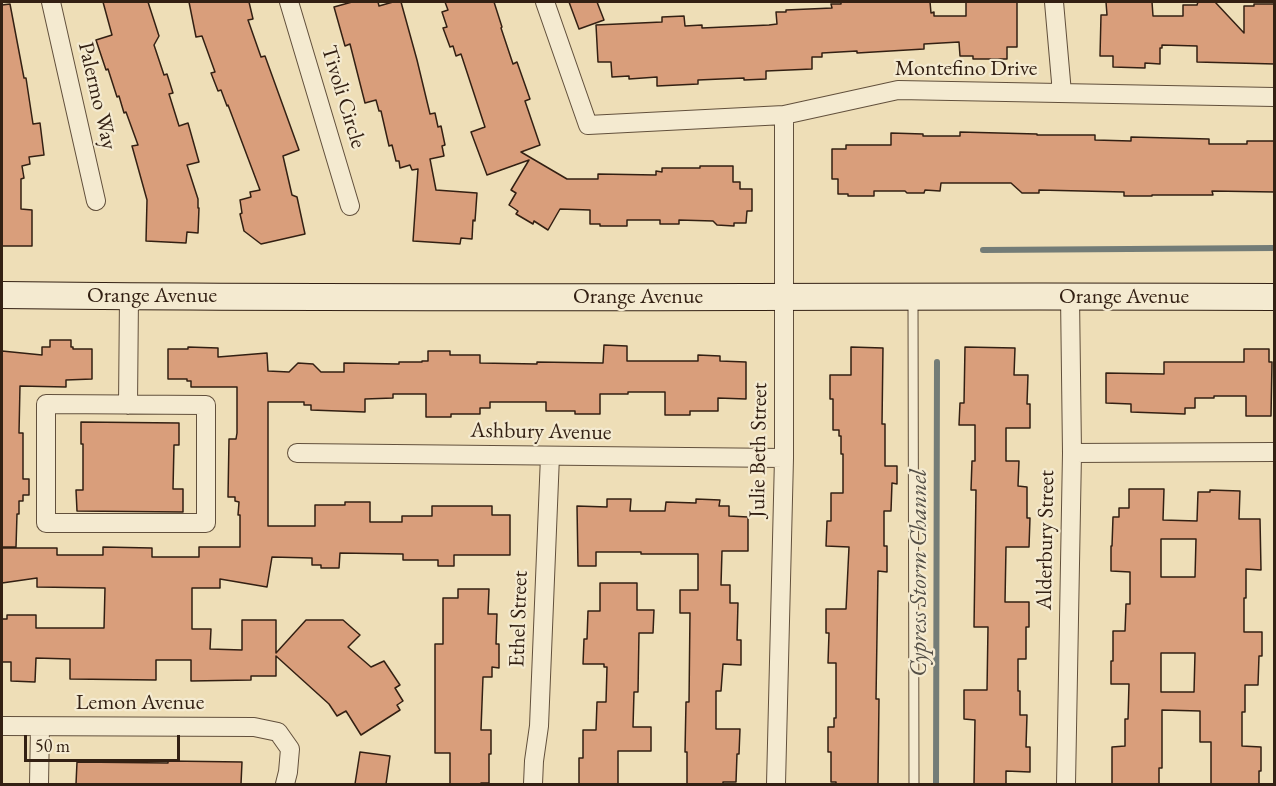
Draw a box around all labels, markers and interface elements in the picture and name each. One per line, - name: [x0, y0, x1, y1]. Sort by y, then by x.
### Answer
- street label: Palermo Way: [72, 40, 122, 152]
- street label: Tivoli Circle: [315, 42, 371, 152]
- street label: Montefino Drive: [895, 56, 1037, 82]
- street label: Orange Avenue: [87, 283, 217, 309]
- street label: Orange Avenue: [573, 284, 703, 310]
- street label: Orange Avenue: [1059, 284, 1189, 310]
- street label: Julie Beth Street: [745, 382, 773, 518]
- street label: Ashbury Avenue: [470, 418, 612, 446]
- water label: Cypress Storm Channel: [905, 469, 933, 677]
- street label: Alderbury Street: [1032, 470, 1060, 610]
- street label: Ethel Street: [504, 570, 534, 668]
- street label: Lemon Avenue: [76, 690, 204, 716]
- scale bar: [27, 723, 183, 761]
- text: 50 m: [35, 734, 70, 757]

